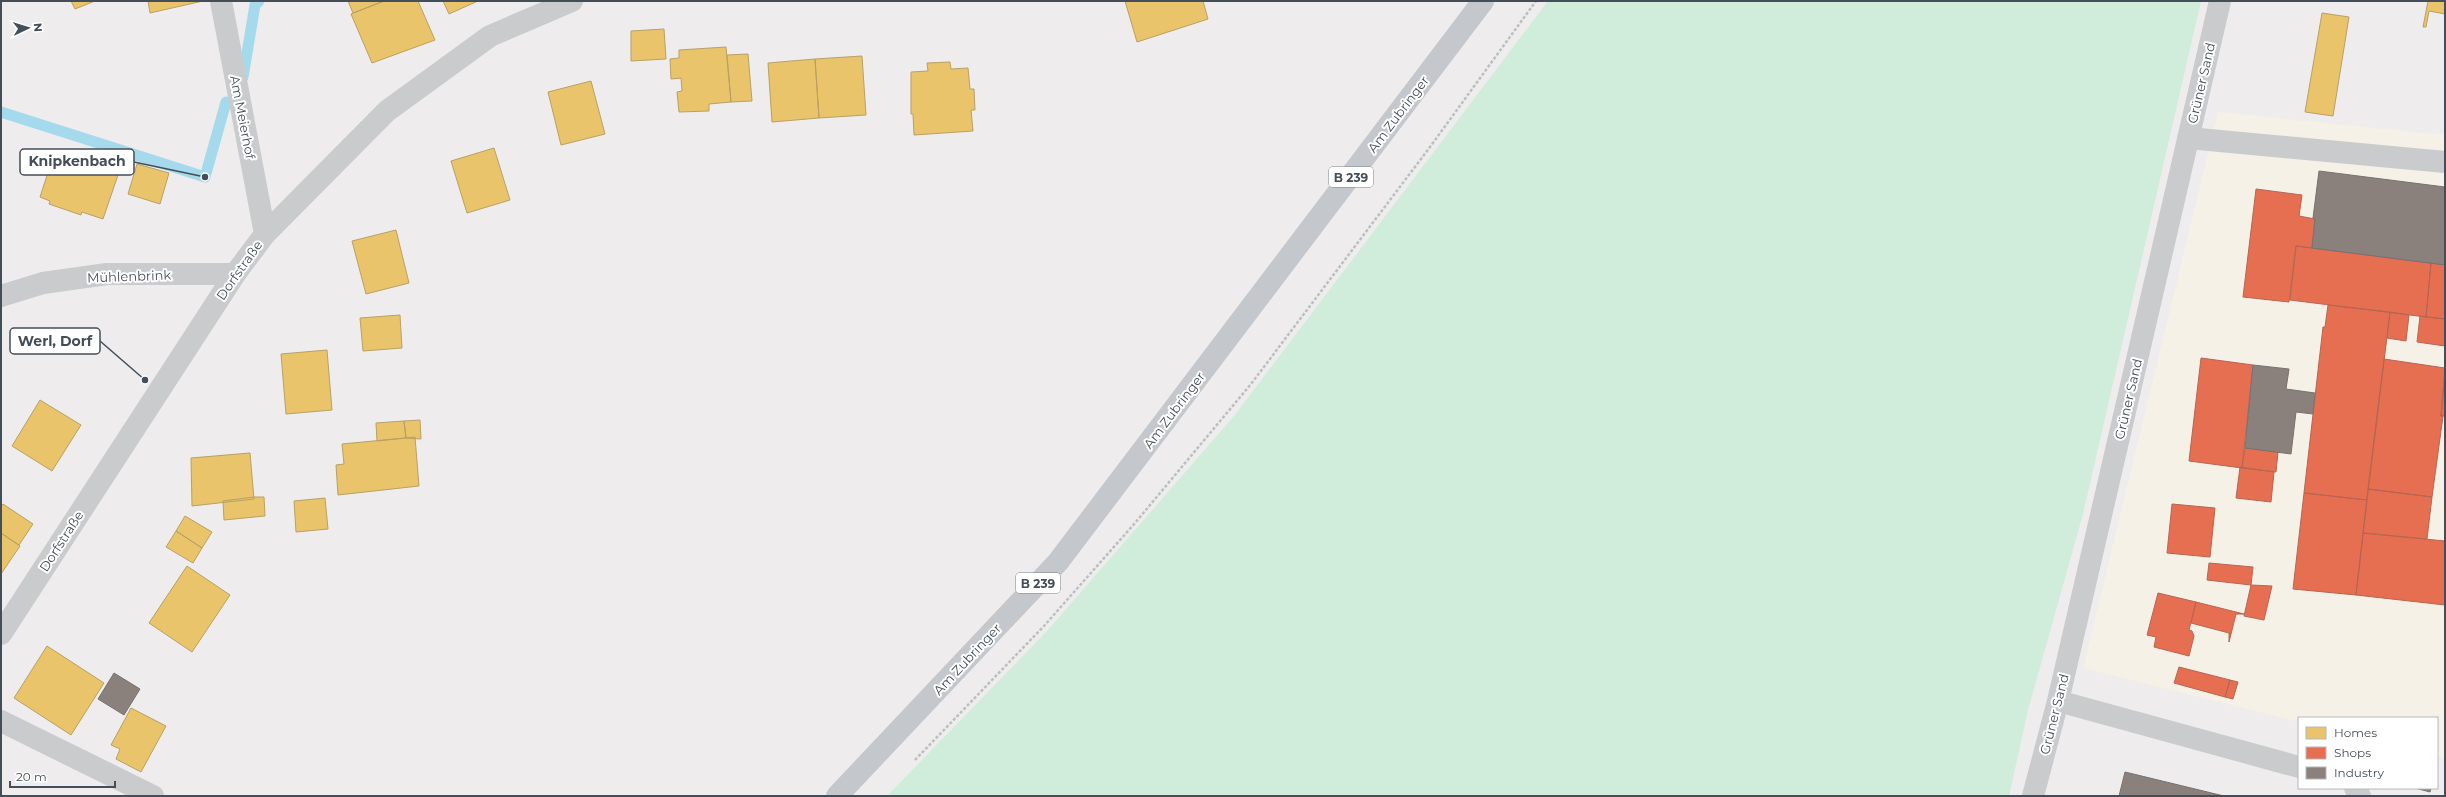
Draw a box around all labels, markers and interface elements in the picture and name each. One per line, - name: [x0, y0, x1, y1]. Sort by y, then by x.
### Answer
- north arrow: [8, 8, 48, 48]
- text: N: [31, 22, 45, 32]
- street label: Grüner Sand: [2184, 41, 2218, 125]
- street label: Am Zubringer: [1364, 73, 1432, 155]
- street label: Am Meierhof: [227, 74, 259, 161]
- callout: Knipkenbach: [20, 149, 134, 175]
- text: Knipkenbach: [28, 152, 126, 170]
- road number: B 239: [1329, 167, 1373, 187]
- street label: Dorfstraße: [213, 237, 265, 303]
- street label: Mühlenbrink: [87, 267, 172, 285]
- callout: Werl, Dorf: [10, 328, 100, 354]
- text: Werl, Dorf: [18, 332, 93, 350]
- street label: Grüner Sand: [2111, 357, 2145, 441]
- street label: Am Zubringer: [1140, 369, 1208, 451]
- street label: Dorfstraße: [35, 508, 87, 574]
- road number: B 239: [1016, 573, 1060, 593]
- street label: Am Zubringer: [930, 620, 1004, 698]
- street label: Grüner Sand: [2036, 672, 2072, 756]
- legend: [2298, 717, 2438, 789]
- text: Homes: [2334, 725, 2377, 740]
- text: Shops: [2334, 745, 2371, 760]
- scale bar: [10, 763, 115, 789]
- text: Industry: [2334, 765, 2384, 780]
- text: 20 m: [16, 769, 47, 784]

